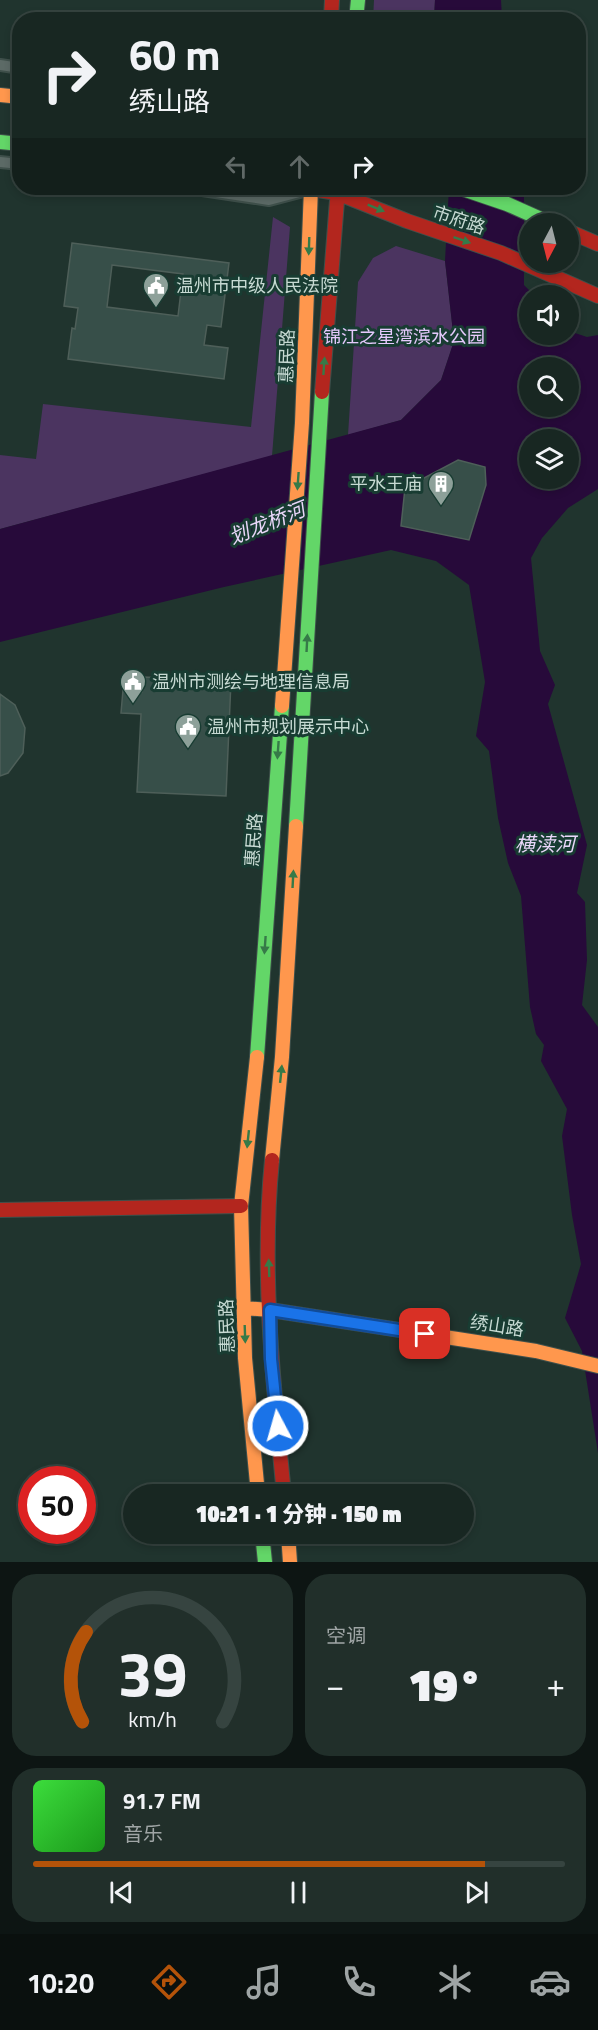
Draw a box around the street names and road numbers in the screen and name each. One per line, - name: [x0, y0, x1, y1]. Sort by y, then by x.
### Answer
- street label: 市府路: [429, 198, 489, 241]
- street label: 惠民路: [272, 329, 301, 383]
- street label: 惠民路: [238, 812, 269, 868]
- street label: 惠民路: [212, 1299, 241, 1353]
- street label: 绣山路: [468, 1308, 526, 1343]

